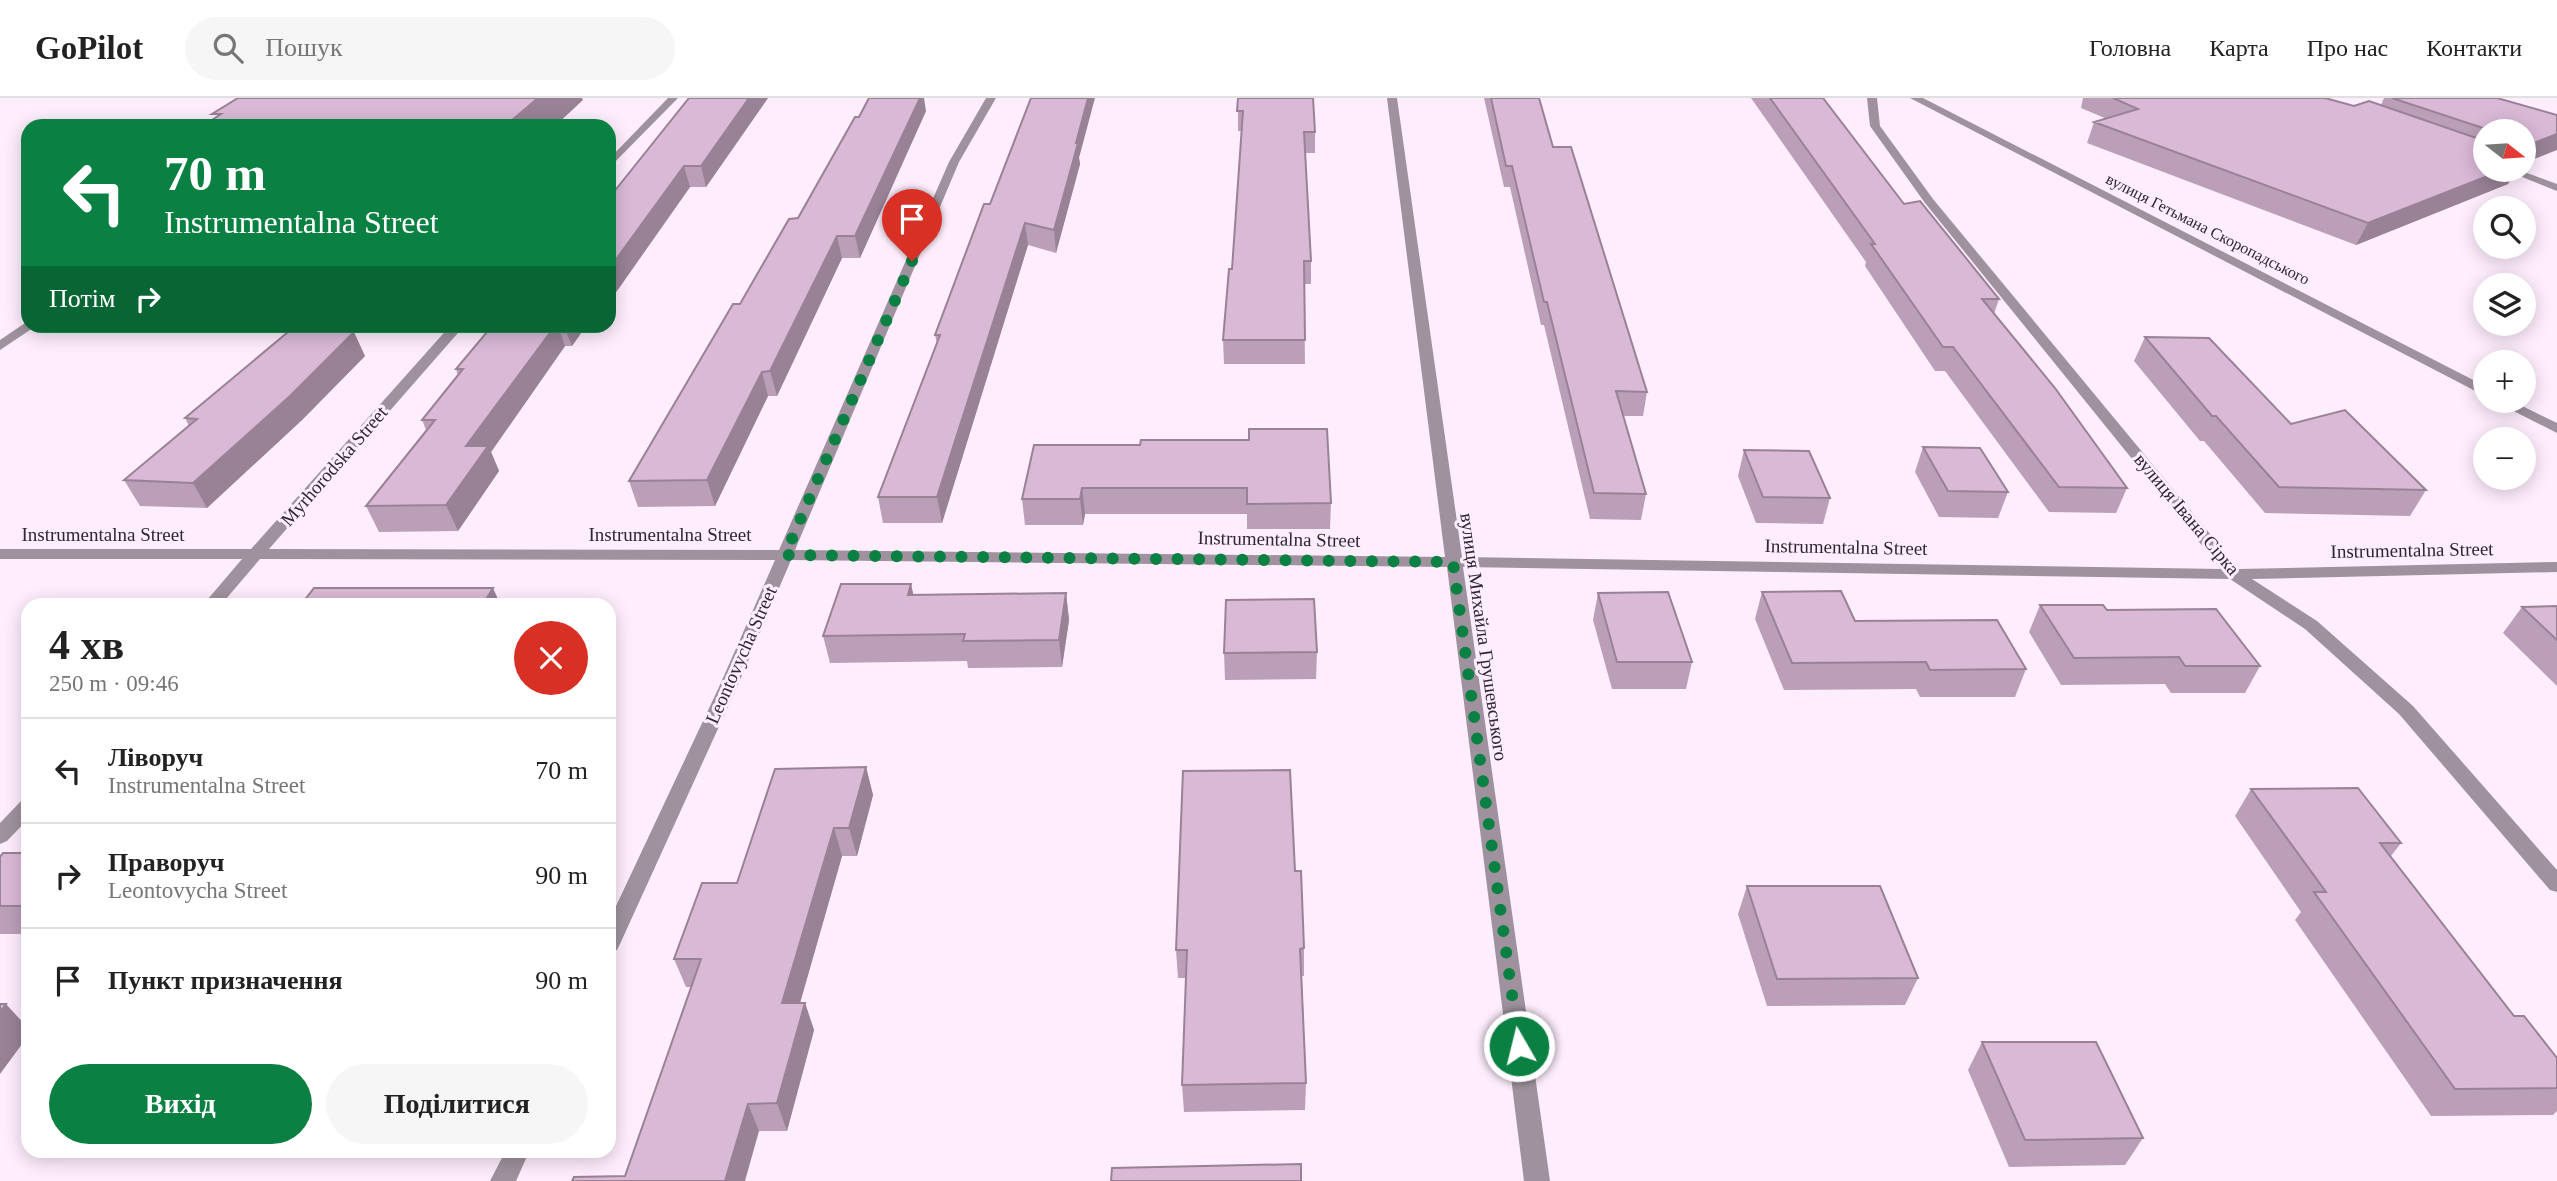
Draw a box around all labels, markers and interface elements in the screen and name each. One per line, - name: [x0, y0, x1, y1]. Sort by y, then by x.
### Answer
- search box: [185, 17, 675, 80]
- icon: search: [209, 29, 247, 67]
- text: GoPilot: [35, 30, 143, 66]
- text: Пошук: [265, 33, 343, 62]
- text: Головна: [2089, 35, 2171, 61]
- text: Карта: [2209, 35, 2269, 61]
- text: Про нас: [2307, 35, 2388, 61]
- text: Контакти: [2426, 35, 2522, 61]
- north arrow: [2473, 119, 2536, 182]
- map controls: [2473, 119, 2536, 490]
- text: 70 m: [164, 146, 266, 201]
- icon: left: [49, 147, 140, 238]
- street label: вулиця Гетьмана Скоропадського: [2103, 170, 2313, 289]
- pin: [882, 189, 942, 261]
- button: search: [2473, 196, 2536, 259]
- icon: arrive: [893, 200, 931, 238]
- text: Instrumentalna Street: [164, 204, 439, 240]
- button: layers: [2473, 273, 2536, 336]
- icon: right: [129, 280, 167, 318]
- text: Потім: [49, 284, 115, 313]
- button: +: [2473, 350, 2536, 413]
- street label: Myrhorodska Street: [276, 401, 392, 530]
- button: −: [2473, 427, 2536, 490]
- street label: вулиця Івана Сірка: [2130, 449, 2244, 579]
- street label: вулиця Михайла Грушевського: [1456, 512, 1512, 762]
- street label: Instrumentalna Street: [21, 524, 185, 545]
- street label: Instrumentalna Street: [588, 524, 752, 545]
- street label: Instrumentalna Street: [1197, 527, 1361, 551]
- street label: Instrumentalna Street: [1764, 535, 1928, 559]
- street label: Instrumentalna Street: [2330, 538, 2494, 562]
- street label: Leontovycha Street: [701, 582, 781, 727]
- button: close: [514, 621, 588, 695]
- text: 4 хв: [49, 622, 124, 668]
- text: 250 m · 09:46: [49, 671, 179, 696]
- text: Ліворуч: [108, 743, 203, 772]
- icon: left: [49, 752, 87, 790]
- text: 70 m: [535, 756, 588, 785]
- text: Instrumentalna Street: [108, 773, 305, 798]
- text: Праворуч: [108, 848, 224, 877]
- icon: right: [49, 857, 87, 895]
- text: 90 m: [535, 861, 588, 890]
- text: Leontovycha Street: [108, 878, 287, 903]
- icon: arrive: [49, 962, 87, 1000]
- text: Пункт призначення: [108, 966, 343, 995]
- text: 90 m: [535, 966, 588, 995]
- position arrow: [1482, 1009, 1556, 1083]
- button: Вихід: [49, 1064, 312, 1144]
- button: Поділитися: [326, 1064, 588, 1144]

